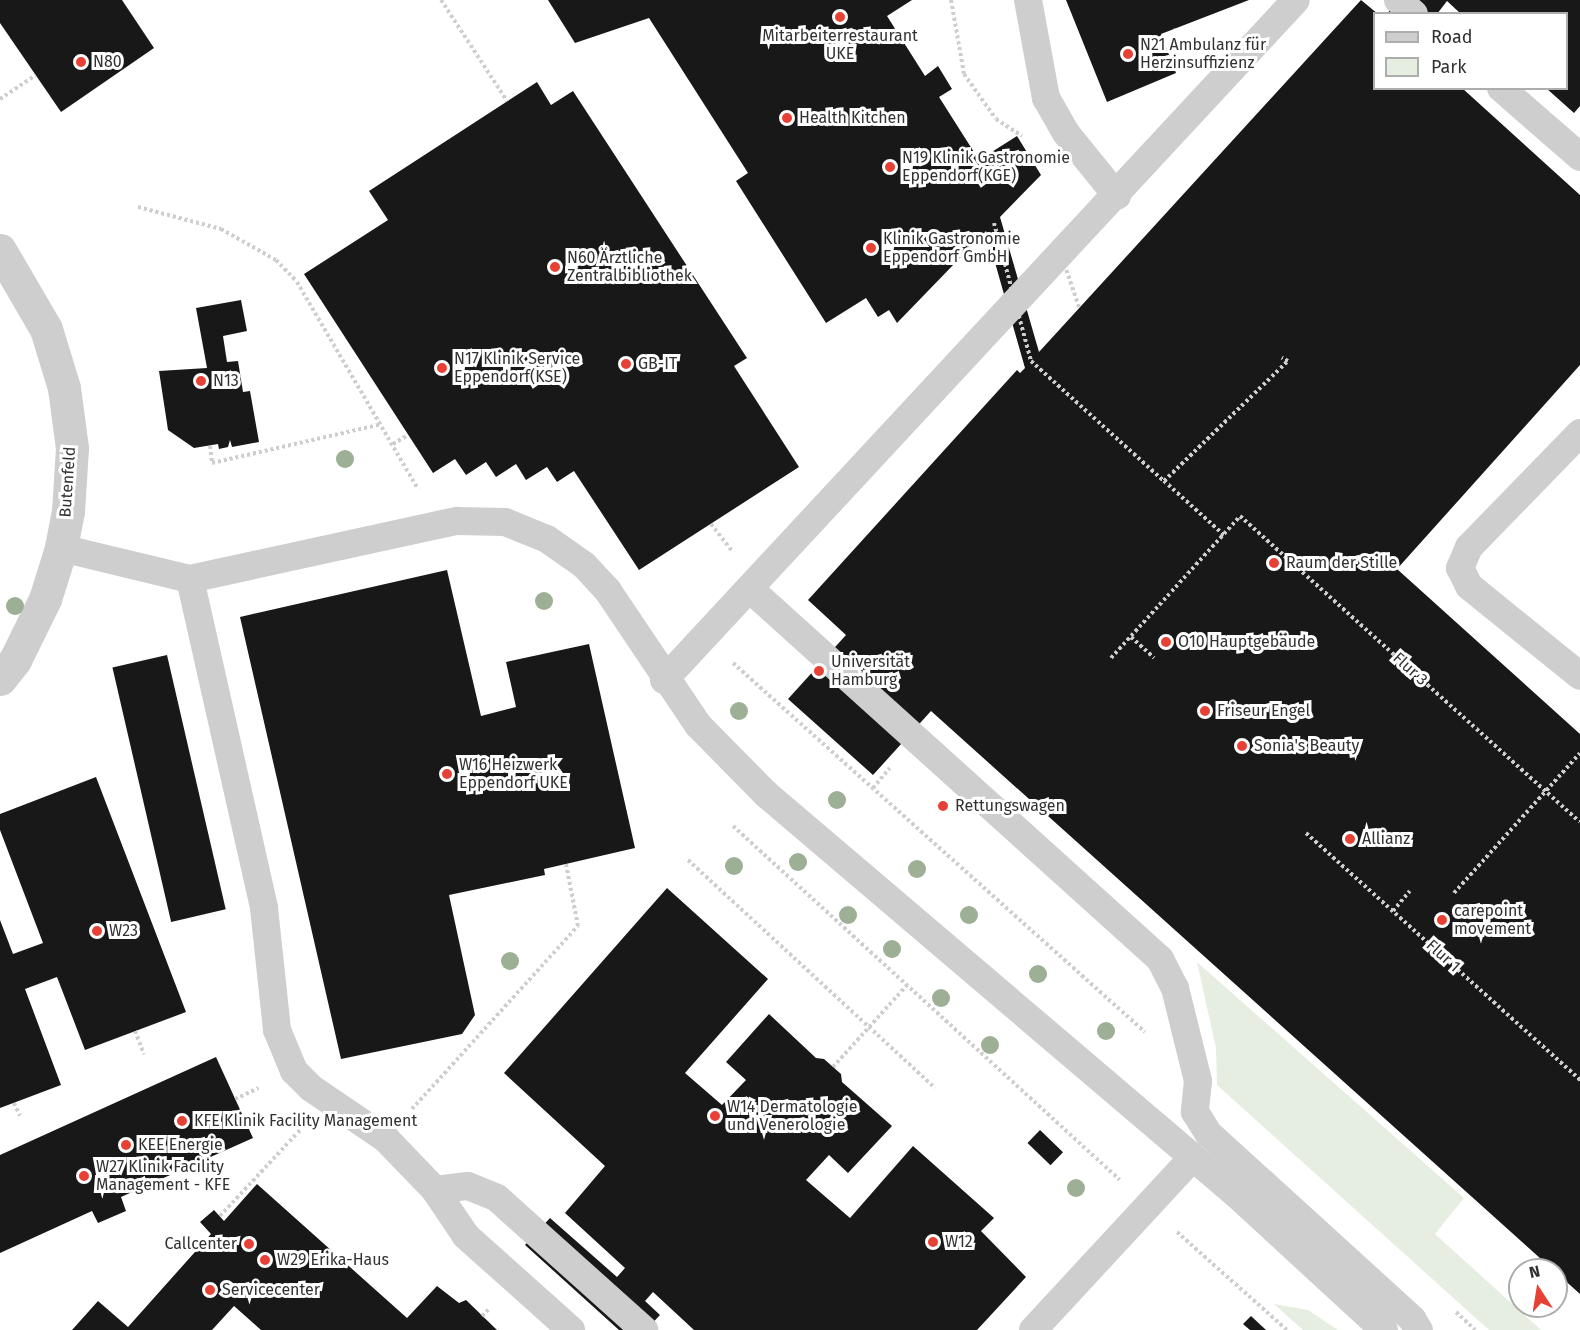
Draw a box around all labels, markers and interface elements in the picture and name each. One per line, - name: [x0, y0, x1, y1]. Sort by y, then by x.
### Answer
- marker: Mitarbeiterrestaurant UKE: [833, 10, 847, 24]
- legend: [1373, 12, 1568, 90]
- place label: Mitarbeiterrestaurant UKE: [762, 26, 918, 64]
- text: Road: [1431, 26, 1473, 48]
- place label: N21 Ambulanz für Herzinsuffizienz: [1140, 35, 1266, 73]
- marker: N21 Ambulanz für Herzinsuffizienz: [1121, 47, 1135, 61]
- place label: N80: [93, 52, 122, 72]
- marker: N80: [74, 55, 88, 69]
- text: Park: [1431, 56, 1466, 78]
- place label: Health Kitchen: [799, 108, 906, 128]
- marker: Health Kitchen: [780, 111, 794, 125]
- place label: N19 Klinik Gastronomie Eppendorf(KGE): [902, 148, 1070, 186]
- marker: N19 Klinik Gastronomie Eppendorf(KGE): [883, 160, 897, 174]
- place label: Klinik Gastronomie Eppendorf GmbH: [883, 229, 1021, 267]
- marker: Klinik Gastronomie Eppendorf GmbH: [864, 241, 878, 255]
- place label: N60 Ärztliche Zentralbibliothek: [567, 248, 692, 286]
- marker: N60 Ärztliche Zentralbibliothek: [548, 260, 562, 274]
- place label: N17 Klinik Service Eppendorf(KSE): [454, 349, 580, 387]
- place label: GB-IT: [638, 354, 677, 374]
- marker: GB-IT: [619, 357, 633, 371]
- marker: N17 Klinik Service Eppendorf(KSE): [435, 361, 449, 375]
- place label: N13: [213, 371, 239, 391]
- marker: N13: [194, 374, 208, 388]
- street label: Butenfeld: [56, 446, 80, 518]
- place label: Raum der Stille: [1286, 553, 1397, 573]
- marker: Raum der Stille: [1267, 556, 1281, 570]
- place label: O10 Hauptgebäude: [1178, 632, 1315, 652]
- marker: O10 Hauptgebäude: [1159, 635, 1173, 649]
- street label: Flur 3: [1389, 648, 1431, 690]
- place label: Universität Hamburg: [831, 652, 910, 690]
- marker: Universität Hamburg: [812, 664, 826, 678]
- place label: Friseur Engel: [1217, 701, 1310, 721]
- marker: Friseur Engel: [1198, 704, 1212, 718]
- place label: Sonia's Beauty: [1254, 736, 1359, 756]
- marker: Sonia's Beauty: [1235, 739, 1249, 753]
- place label: W16 Heizwerk Eppendorf UKE: [459, 755, 568, 793]
- marker: W16 Heizwerk Eppendorf UKE: [440, 767, 454, 781]
- place label: Rettungswagen: [955, 796, 1065, 816]
- marker: Rettungswagen: [936, 799, 950, 813]
- place label: Allianz: [1362, 829, 1410, 849]
- marker: Allianz: [1343, 832, 1357, 846]
- place label: carepoint movement: [1454, 901, 1531, 939]
- marker: carepoint movement: [1435, 913, 1449, 927]
- place label: W23: [109, 921, 138, 941]
- marker: W23: [90, 924, 104, 938]
- street label: Flur 1: [1422, 936, 1464, 976]
- place label: W14 Dermatologie und Venerologie: [727, 1097, 858, 1135]
- marker: W14 Dermatologie und Venerologie: [708, 1109, 722, 1123]
- place label: KFE Klinik Facility Management: [194, 1111, 417, 1131]
- marker: KFE Klinik Facility Management: [175, 1114, 189, 1128]
- place label: KEE Energie: [138, 1135, 223, 1155]
- marker: KEE Energie: [119, 1138, 133, 1152]
- place label: W27 Klinik Facility Management - KFE: [96, 1157, 230, 1195]
- marker: W27 Klinik Facility Management - KFE: [77, 1169, 91, 1183]
- place label: W12: [945, 1232, 973, 1252]
- place label: Callcenter: [165, 1234, 237, 1254]
- marker: W12: [926, 1235, 940, 1249]
- marker: Callcenter: [242, 1237, 256, 1251]
- place label: W29 Erika-Haus: [277, 1250, 389, 1270]
- marker: W29 Erika-Haus: [258, 1253, 272, 1267]
- north arrow: [1508, 1258, 1568, 1318]
- text: N: [1527, 1261, 1542, 1282]
- place label: Servicecenter: [222, 1280, 320, 1300]
- marker: Servicecenter: [203, 1283, 217, 1297]

